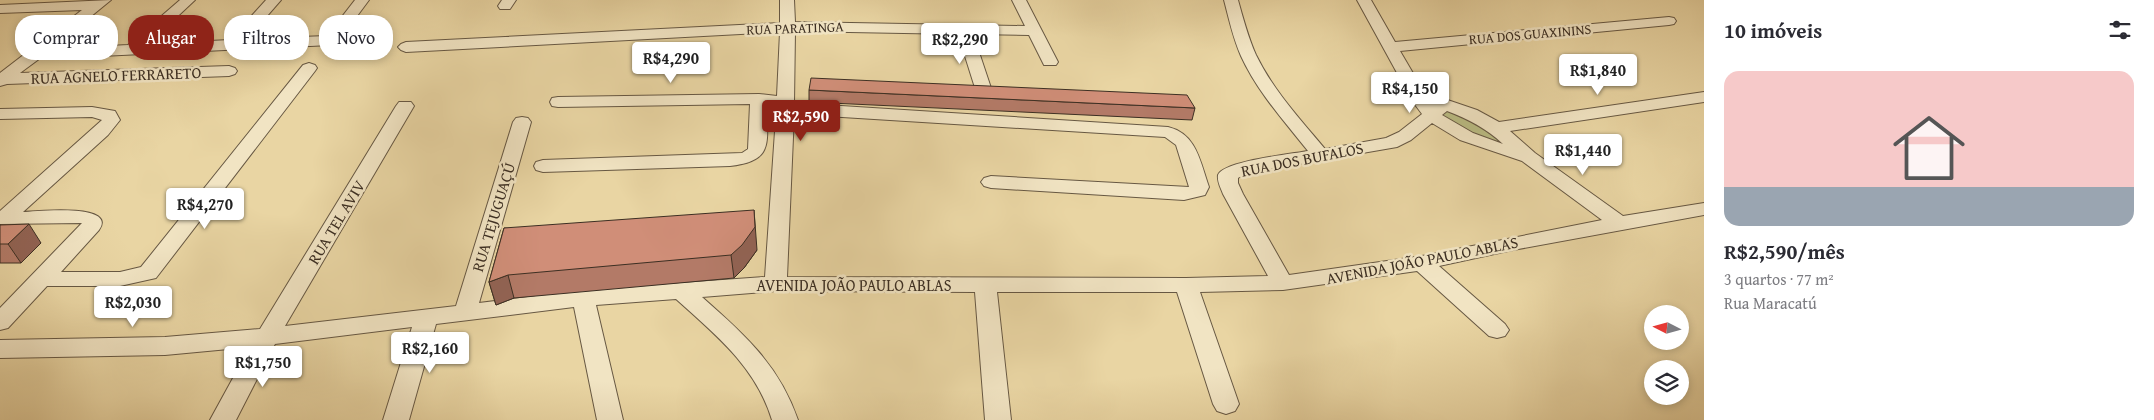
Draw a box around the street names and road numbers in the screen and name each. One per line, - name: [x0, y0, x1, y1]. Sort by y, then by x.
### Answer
- street label: RUA PARATINGA: [746, 16, 844, 40]
- street label: RUA DOS GUAXININS: [1468, 19, 1592, 49]
- street label: RUA AGNELO FERRARETO: [30, 60, 202, 90]
- street label: RUA DOS BUFALOS: [1239, 135, 1365, 183]
- street label: RUA TEJUGUAÇÚ: [465, 159, 521, 275]
- street label: RUA TEL AVIV: [301, 175, 371, 269]
- street label: AVENIDA JOÃO PAULO ABLAS: [1324, 230, 1520, 290]
- street label: AVENIDA JOÃO PAULO ABLAS: [757, 273, 952, 297]

